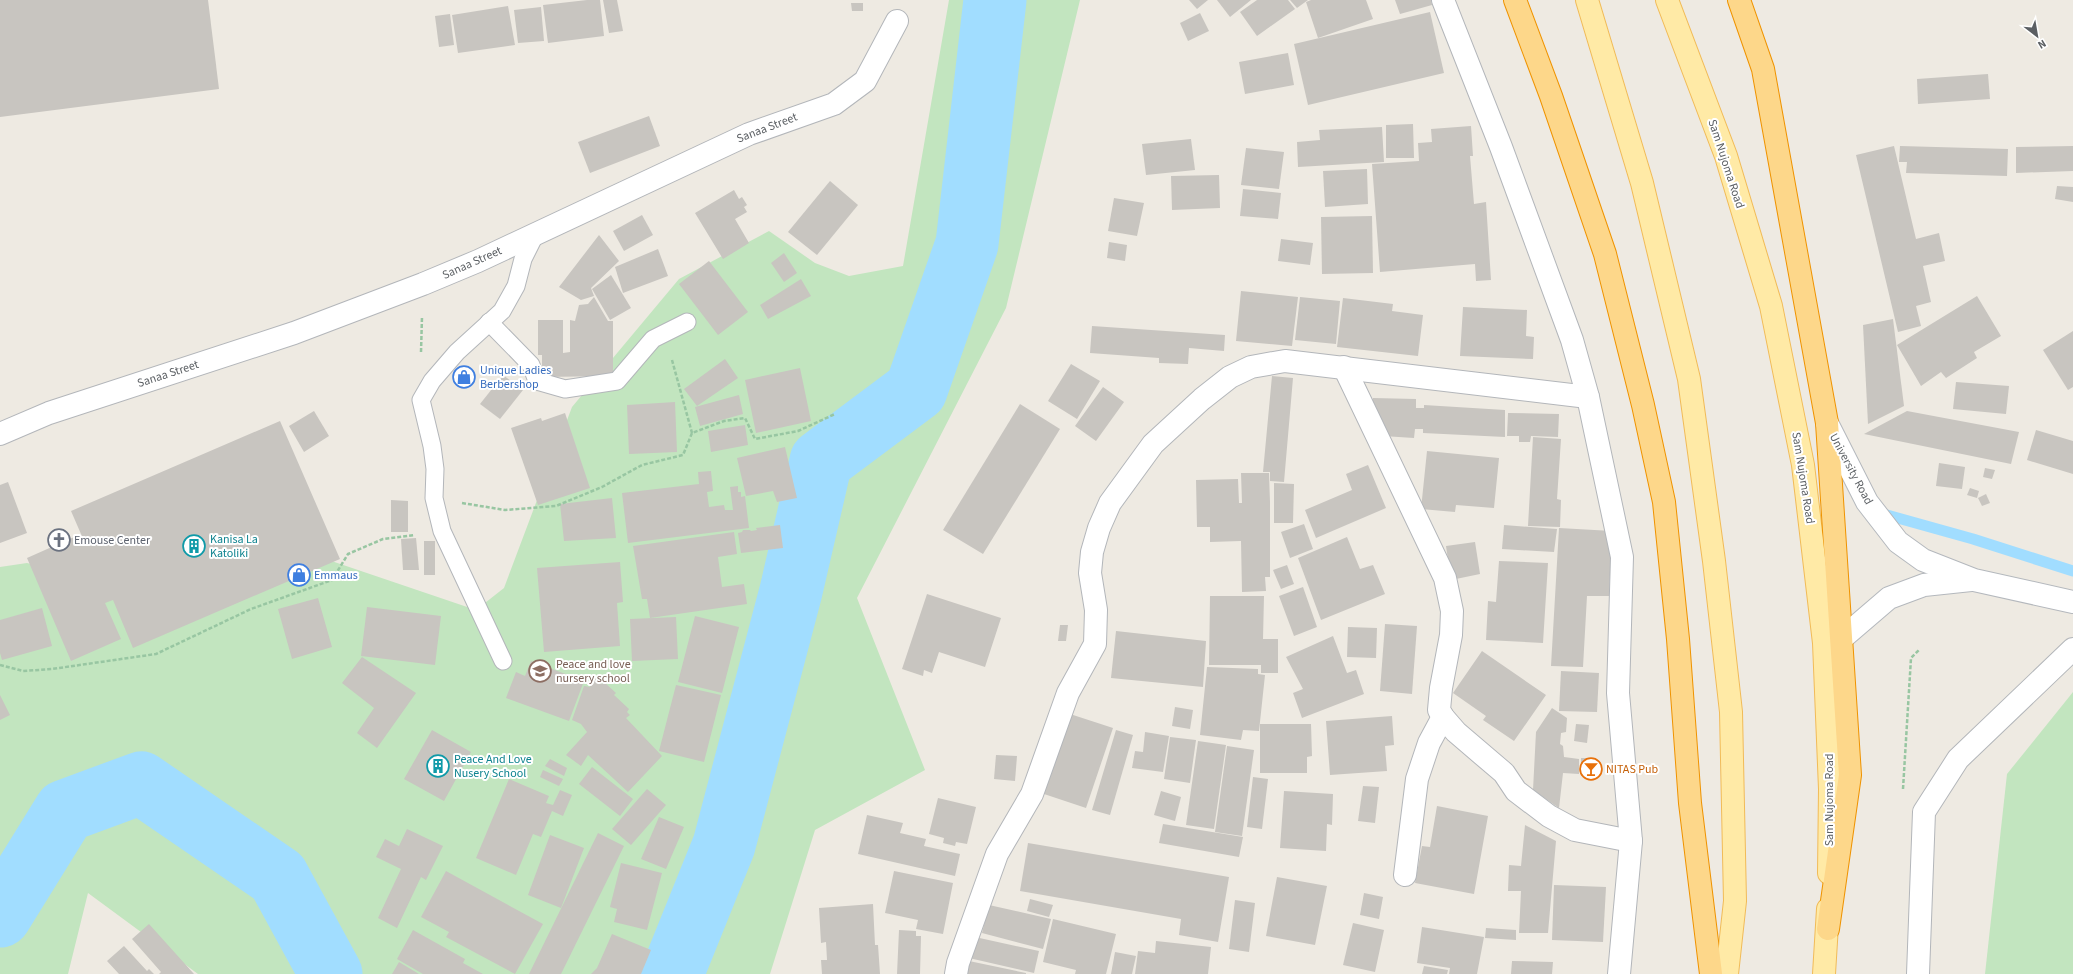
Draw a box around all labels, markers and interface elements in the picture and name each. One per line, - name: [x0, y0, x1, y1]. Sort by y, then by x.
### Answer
- north arrow: [2017, 16, 2057, 56]
- text: N: [2035, 36, 2049, 52]
- street label: Sanaa Street: [734, 109, 800, 147]
- street label: Sam Nujoma Road: [1704, 117, 1748, 211]
- street label: Sanaa Street: [439, 242, 505, 284]
- street label: Sanaa Street: [135, 356, 201, 392]
- place label: Unique Ladies Berbershop: [480, 362, 551, 393]
- shop icon: Unique Ladies Berbershop: [451, 364, 477, 390]
- street label: University Road: [1825, 430, 1877, 508]
- street label: Sam Nujoma Road: [1787, 431, 1819, 525]
- church icon: Emouse Center: [46, 527, 72, 553]
- place label: Kanisa La Katoliki: [210, 531, 258, 562]
- place label: Emouse Center: [74, 532, 151, 549]
- building icon: Kanisa La Katoliki: [181, 533, 207, 559]
- shop icon: Emmaus: [286, 562, 312, 588]
- place label: Emmaus: [314, 567, 358, 584]
- place label: Peace and love nursery school: [556, 656, 631, 687]
- school or university icon: Peace and love nursery school: [527, 658, 553, 684]
- place label: Peace And Love Nusery School: [454, 751, 532, 782]
- building icon: Peace And Love Nusery School: [425, 753, 451, 779]
- street label: Sam Nujoma Road: [1821, 754, 1838, 846]
- bar icon: NITAS Pub: [1578, 756, 1604, 782]
- place label: NITAS Pub: [1606, 761, 1659, 778]

